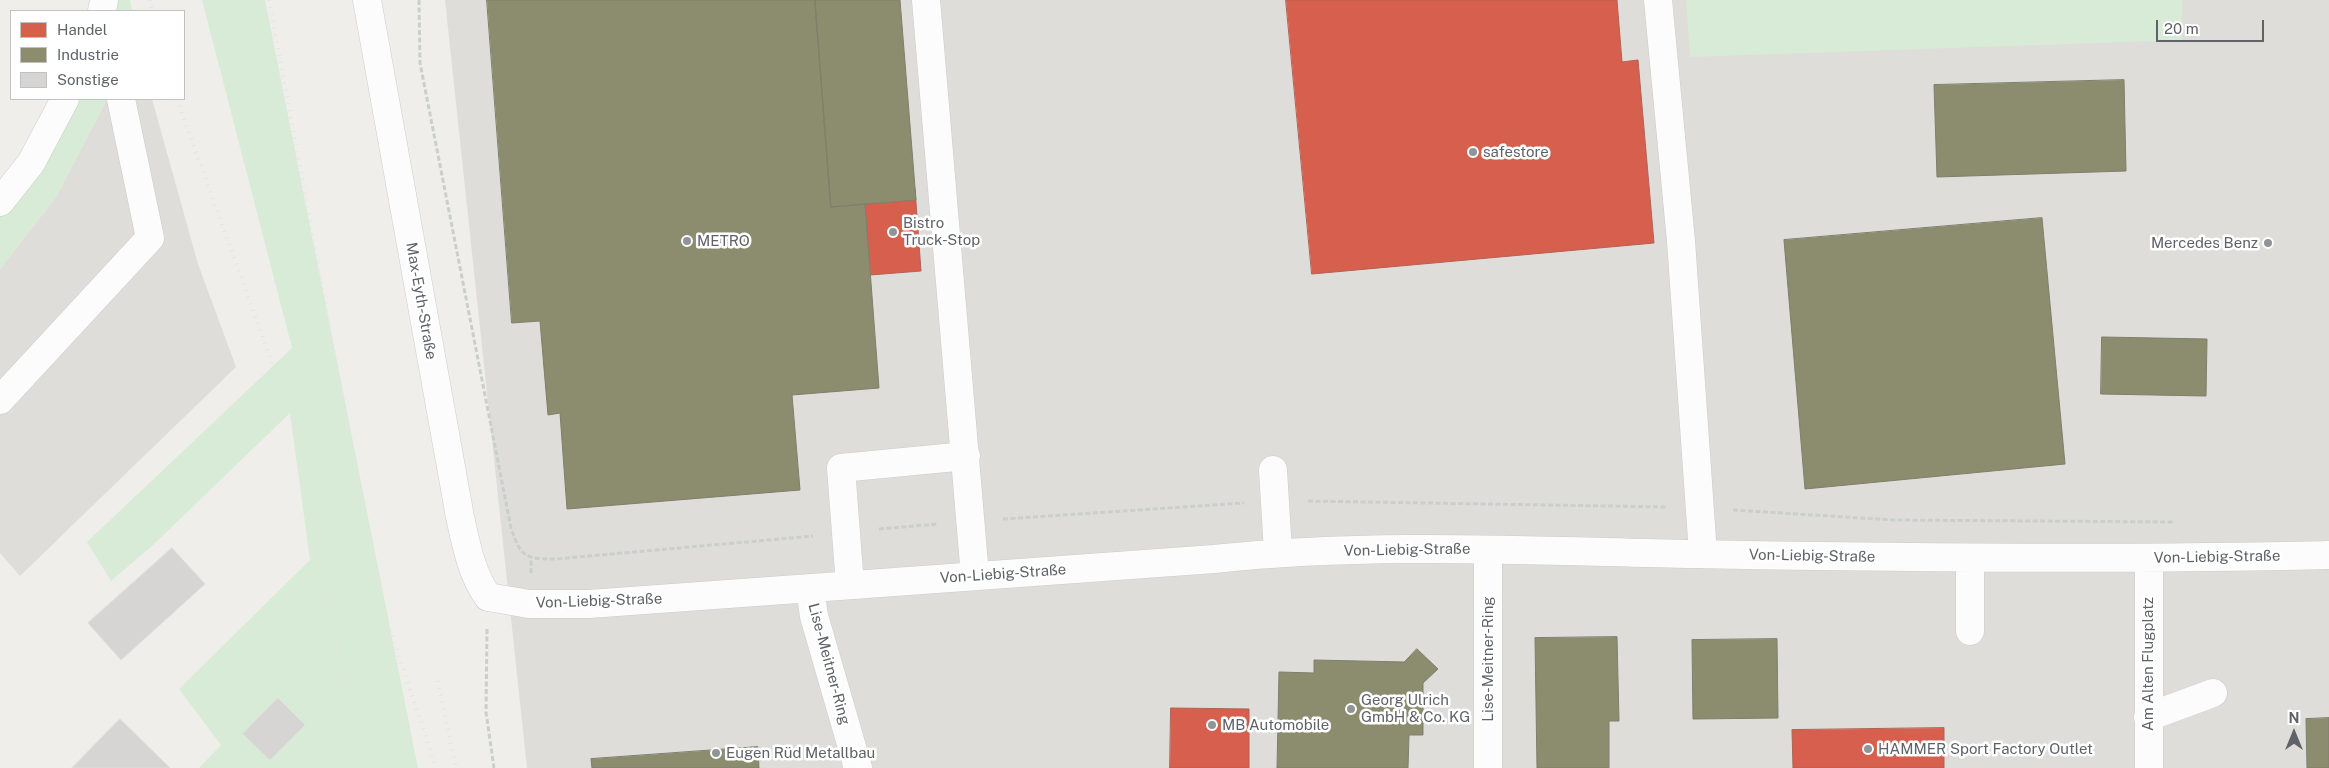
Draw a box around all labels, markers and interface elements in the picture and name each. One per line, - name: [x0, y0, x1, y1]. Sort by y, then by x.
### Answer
- legend: [10, 10, 185, 100]
- scale bar: [2159, 10, 2266, 42]
- text: 20 m: [2164, 20, 2199, 37]
- text: Handel: [57, 21, 107, 38]
- text: Industrie: [57, 46, 119, 63]
- text: Sonstige: [57, 71, 119, 88]
- place label: safestore: [1483, 143, 1549, 161]
- marker: safestore: [1467, 146, 1479, 158]
- place label: Bistro Truck-Stop: [903, 214, 980, 249]
- marker: Bistro Truck-Stop: [887, 226, 899, 238]
- place label: METRO: [697, 232, 750, 250]
- place label: Mercedes Benz: [2151, 234, 2258, 252]
- marker: METRO: [681, 235, 693, 247]
- marker: Mercedes Benz: [2262, 237, 2274, 249]
- street label: Max-Eyth-Straße: [402, 241, 440, 361]
- street label: Von-Liebig-Straße: [1344, 540, 1470, 560]
- street label: Von-Liebig-Straße: [1749, 546, 1875, 566]
- street label: Von-Liebig-Straße: [2154, 547, 2280, 567]
- street label: Von-Liebig-Straße: [939, 561, 1067, 587]
- street label: Von-Liebig-Straße: [535, 590, 663, 612]
- street label: Lise-Meitner-Ring: [1479, 596, 1497, 722]
- street label: Am Alten Flugplatz: [2139, 597, 2157, 731]
- street label: Lise-Meitner-Ring: [804, 601, 854, 727]
- place label: Georg Ulrich GmbH & Co. KG: [1361, 691, 1470, 726]
- marker: Georg Ulrich GmbH & Co. KG: [1345, 703, 1357, 715]
- north arrow: [2269, 708, 2319, 758]
- text: N: [2289, 710, 2299, 726]
- place label: MB Automobile: [1222, 716, 1329, 734]
- marker: MB Automobile: [1206, 719, 1218, 731]
- place label: HAMMER Sport Factory Outlet: [1878, 740, 2093, 758]
- marker: HAMMER Sport Factory Outlet: [1862, 743, 1874, 755]
- place label: Eugen Rüd Metallbau: [726, 744, 875, 762]
- marker: Eugen Rüd Metallbau: [710, 747, 722, 759]

